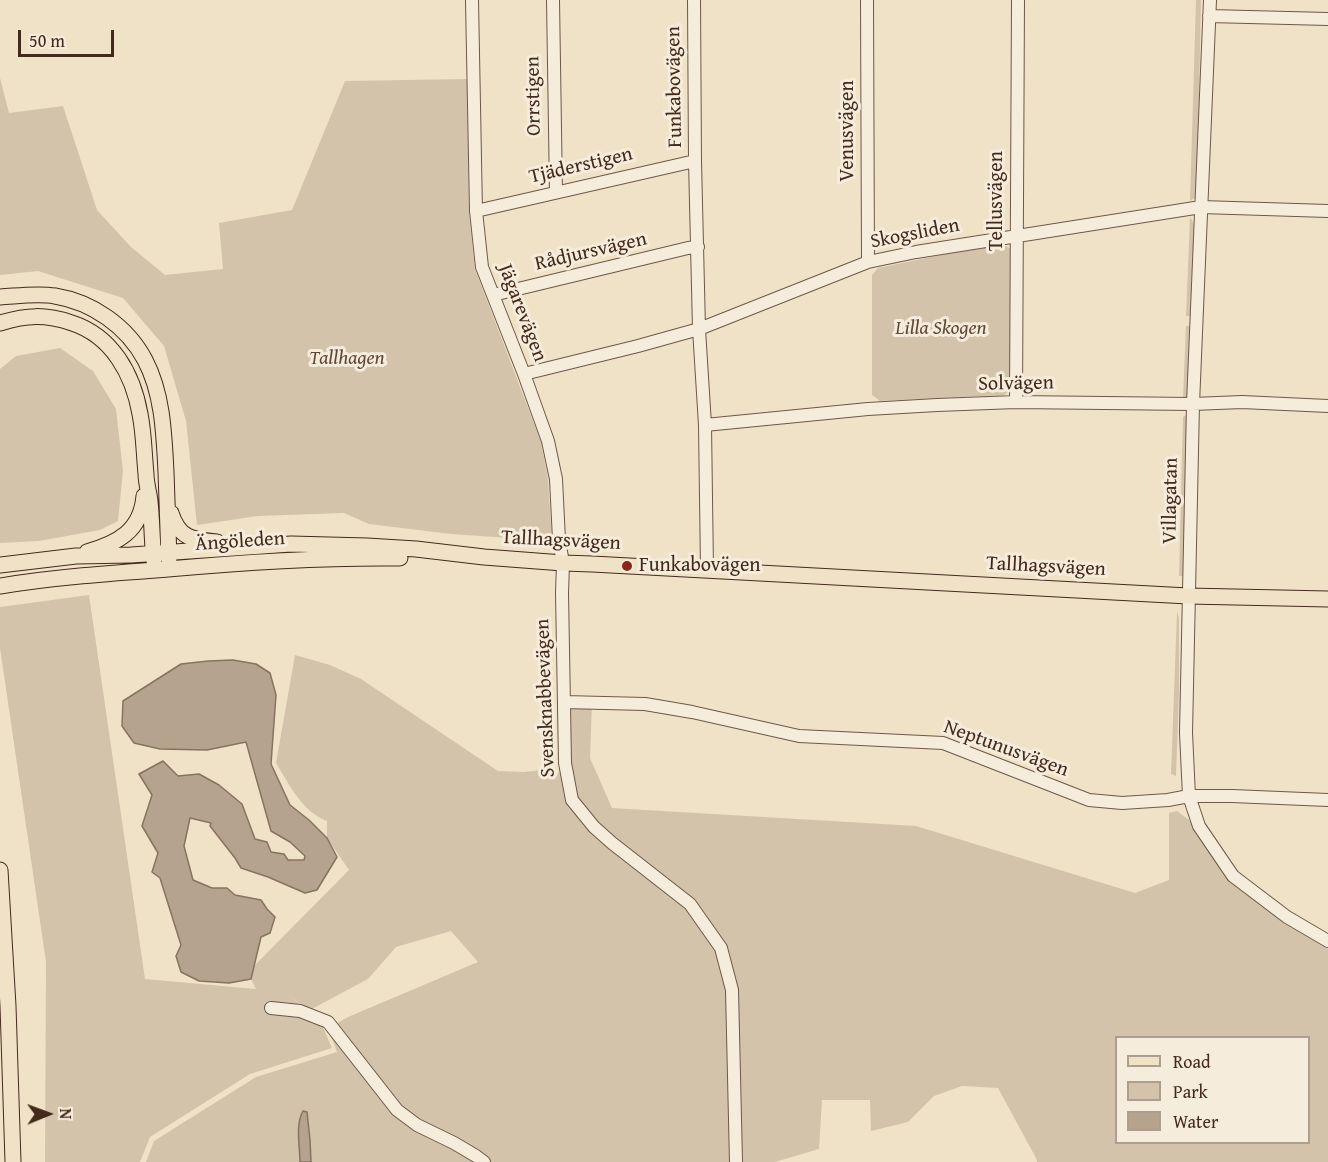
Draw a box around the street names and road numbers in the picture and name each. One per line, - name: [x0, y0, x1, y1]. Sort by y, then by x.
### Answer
- street label: Funkabovägen: [662, 26, 688, 148]
- street label: Orrstigen: [521, 56, 547, 136]
- street label: Venusvägen: [836, 80, 860, 182]
- street label: Tjäderstigen: [527, 142, 635, 190]
- street label: Tellusvägen: [985, 151, 1009, 251]
- street label: Skogsliden: [868, 214, 962, 254]
- street label: Rådjursvägen: [533, 227, 649, 277]
- street label: Jägarevägen: [492, 261, 552, 365]
- street label: Solvägen: [978, 371, 1054, 397]
- street label: Villagatan: [1158, 458, 1184, 544]
- street label: Tallhagsvägen: [501, 526, 621, 556]
- street label: Ängöleden: [194, 527, 286, 557]
- street label: Tallhagsvägen: [986, 552, 1106, 582]
- street label: Svensknabbevägen: [531, 618, 561, 778]
- street label: Neptunusvägen: [940, 715, 1072, 783]

